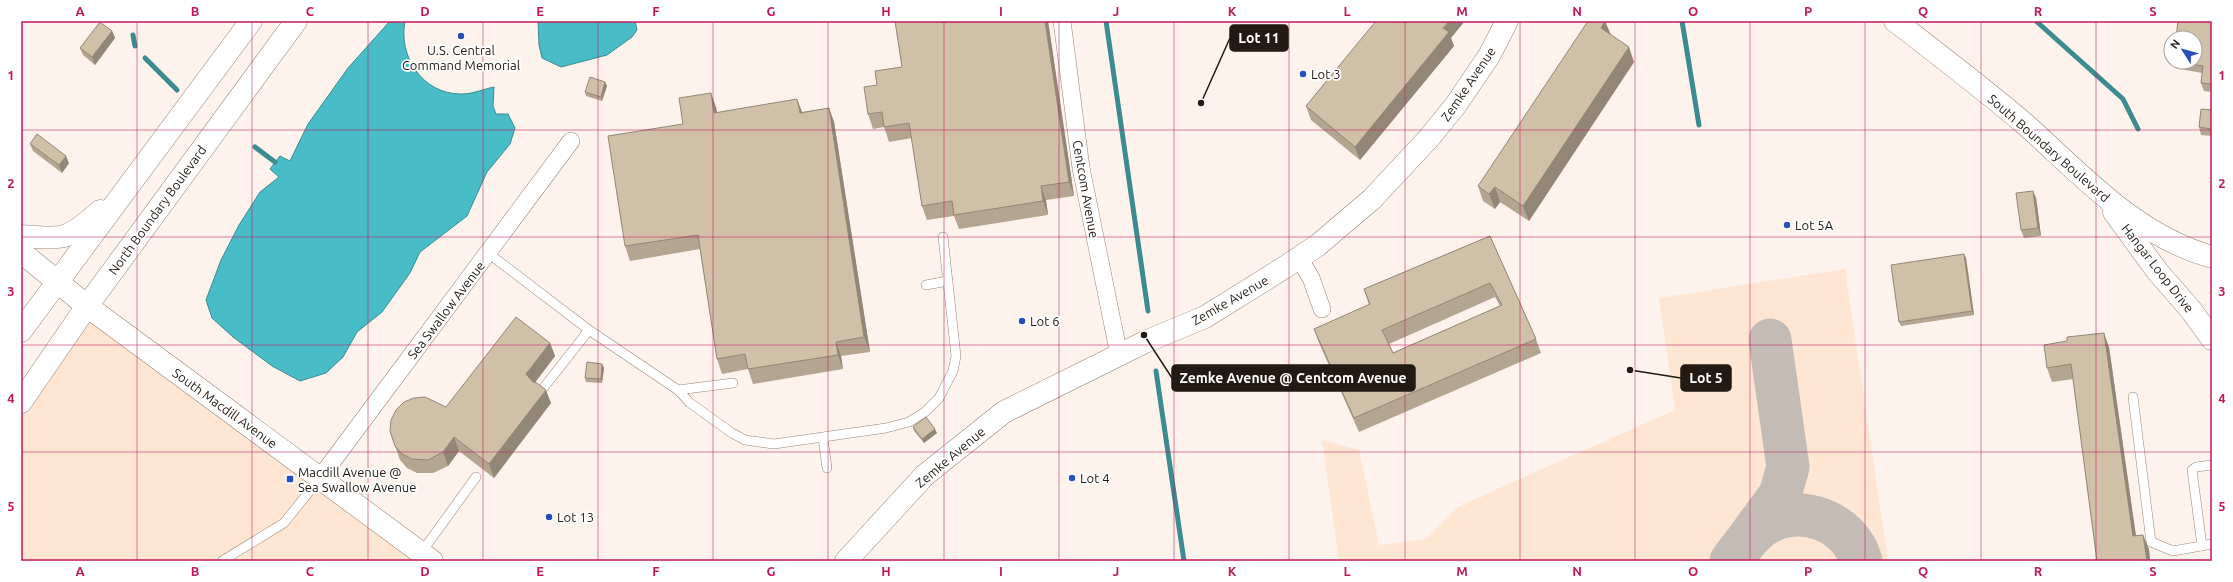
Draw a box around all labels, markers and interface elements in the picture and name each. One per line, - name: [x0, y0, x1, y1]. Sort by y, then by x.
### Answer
- text: A: [75, 4, 85, 18]
- text: B: [191, 4, 200, 18]
- text: C: [306, 4, 315, 18]
- text: D: [420, 4, 430, 18]
- text: E: [536, 4, 544, 18]
- text: F: [652, 4, 660, 18]
- text: G: [767, 4, 776, 18]
- text: H: [881, 4, 891, 18]
- text: I: [999, 4, 1003, 18]
- text: J: [1113, 4, 1119, 18]
- text: K: [1228, 4, 1237, 18]
- text: L: [1343, 4, 1351, 18]
- text: M: [1456, 4, 1468, 18]
- text: N: [1572, 4, 1582, 18]
- text: O: [1688, 4, 1698, 18]
- text: P: [1804, 4, 1812, 18]
- text: Q: [1918, 4, 1928, 18]
- text: R: [2034, 4, 2043, 18]
- text: S: [2149, 4, 2157, 18]
- callout: Lot 11: [1230, 25, 1288, 51]
- text: Lot 11: [1238, 30, 1280, 46]
- north arrow: [2163, 30, 2203, 70]
- marker: U.S. Central Command Memorial: [456, 31, 466, 41]
- text: N: [2168, 37, 2182, 51]
- place label: U.S. Central Command Memorial: [402, 43, 521, 72]
- street label: Zemke Avenue: [1438, 44, 1498, 124]
- place label: Lot 3: [1311, 67, 1341, 81]
- text: 1: [7, 68, 15, 82]
- text: 1: [2218, 68, 2226, 82]
- marker: Lot 3: [1298, 69, 1308, 79]
- street label: South Boundary Boulevard: [1985, 91, 2113, 205]
- street label: Centcom Avenue: [1070, 139, 1102, 239]
- street label: North Boundary Boulevard: [105, 143, 209, 277]
- text: 2: [7, 176, 15, 190]
- text: 2: [2218, 176, 2226, 190]
- place label: Lot 5A: [1795, 218, 1834, 232]
- marker: Lot 5A: [1782, 220, 1792, 230]
- street label: Hangar Loop Drive: [2119, 221, 2197, 315]
- street label: Sea Swallow Avenue: [405, 258, 487, 362]
- street label: Zemke Avenue: [1189, 272, 1271, 328]
- text: 3: [7, 284, 15, 298]
- text: 3: [2218, 284, 2226, 298]
- place label: Lot 6: [1030, 314, 1060, 328]
- marker: Lot 6: [1017, 316, 1027, 326]
- street label: South Macdill Avenue: [170, 365, 280, 451]
- callout: Zemke Avenue @ Centcom Avenue: [1172, 365, 1415, 391]
- callout: Lot 5: [1681, 365, 1731, 391]
- text: Zemke Avenue @ Centcom Avenue: [1179, 370, 1407, 386]
- text: Lot 5: [1689, 370, 1723, 386]
- text: 4: [7, 391, 15, 405]
- text: 4: [2218, 391, 2226, 405]
- street label: Zemke Avenue: [913, 424, 987, 490]
- place label: Macdill Avenue @ Sea Swallow Avenue: [298, 465, 416, 494]
- place label: Lot 4: [1080, 471, 1110, 485]
- marker: Lot 4: [1067, 473, 1077, 483]
- marker: Macdill Avenue @ Sea Swallow Avenue: [285, 474, 295, 484]
- text: 5: [7, 499, 15, 513]
- text: 5: [2218, 499, 2226, 513]
- place label: Lot 13: [557, 510, 594, 524]
- marker: Lot 13: [544, 512, 554, 522]
- text: A: [75, 564, 85, 578]
- text: B: [191, 564, 200, 578]
- text: C: [306, 564, 315, 578]
- text: D: [420, 564, 430, 578]
- text: E: [536, 564, 544, 578]
- text: F: [652, 564, 660, 578]
- text: G: [767, 564, 776, 578]
- text: H: [881, 564, 891, 578]
- text: I: [999, 564, 1003, 578]
- text: J: [1113, 564, 1119, 578]
- text: K: [1228, 564, 1237, 578]
- text: L: [1343, 564, 1351, 578]
- text: M: [1456, 564, 1468, 578]
- text: N: [1572, 564, 1582, 578]
- text: O: [1688, 564, 1698, 578]
- text: P: [1804, 564, 1812, 578]
- text: Q: [1918, 564, 1928, 578]
- text: R: [2034, 564, 2043, 578]
- text: S: [2149, 564, 2157, 578]

